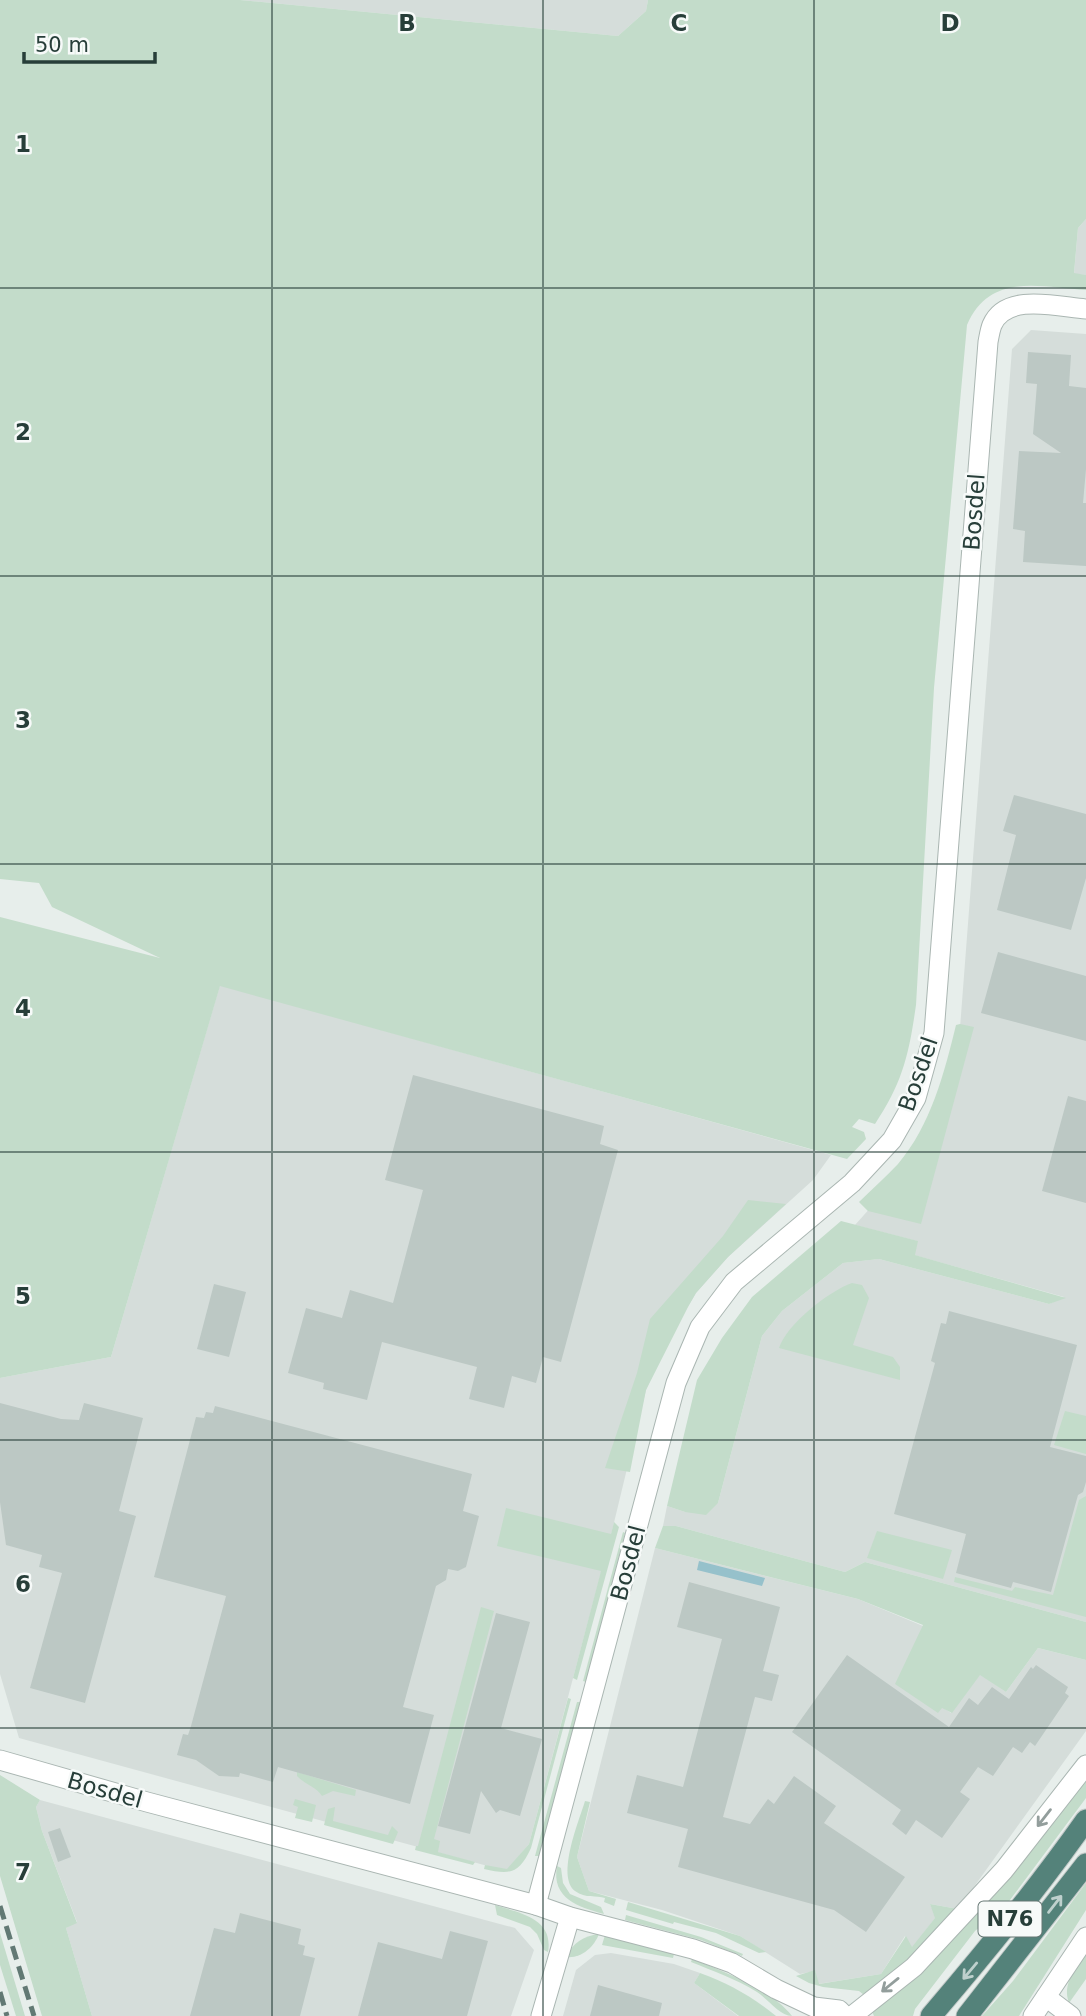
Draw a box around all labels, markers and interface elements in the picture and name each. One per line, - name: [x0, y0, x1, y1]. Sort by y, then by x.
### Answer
- text: B: [398, 10, 416, 36]
- text: C: [671, 10, 687, 36]
- text: D: [940, 10, 960, 36]
- scale bar: [24, 21, 156, 65]
- text: 50 m: [35, 33, 89, 57]
- text: 1: [15, 131, 31, 157]
- text: 2: [15, 419, 31, 445]
- street label: Bosdel: [958, 473, 990, 551]
- text: 3: [15, 707, 31, 733]
- text: 4: [15, 995, 31, 1021]
- street label: Bosdel: [893, 1033, 943, 1115]
- text: 5: [15, 1283, 31, 1309]
- street label: Bosdel: [605, 1522, 651, 1604]
- text: 6: [15, 1571, 31, 1597]
- street label: Bosdel: [64, 1767, 146, 1813]
- one-way arrow: [1036, 1809, 1051, 1827]
- text: 7: [15, 1859, 31, 1885]
- one-way arrow: [1047, 1896, 1062, 1914]
- road number: N76: [978, 1902, 1042, 1937]
- one-way arrow: [962, 1961, 977, 1979]
- one-way arrow: [882, 1978, 900, 1993]

